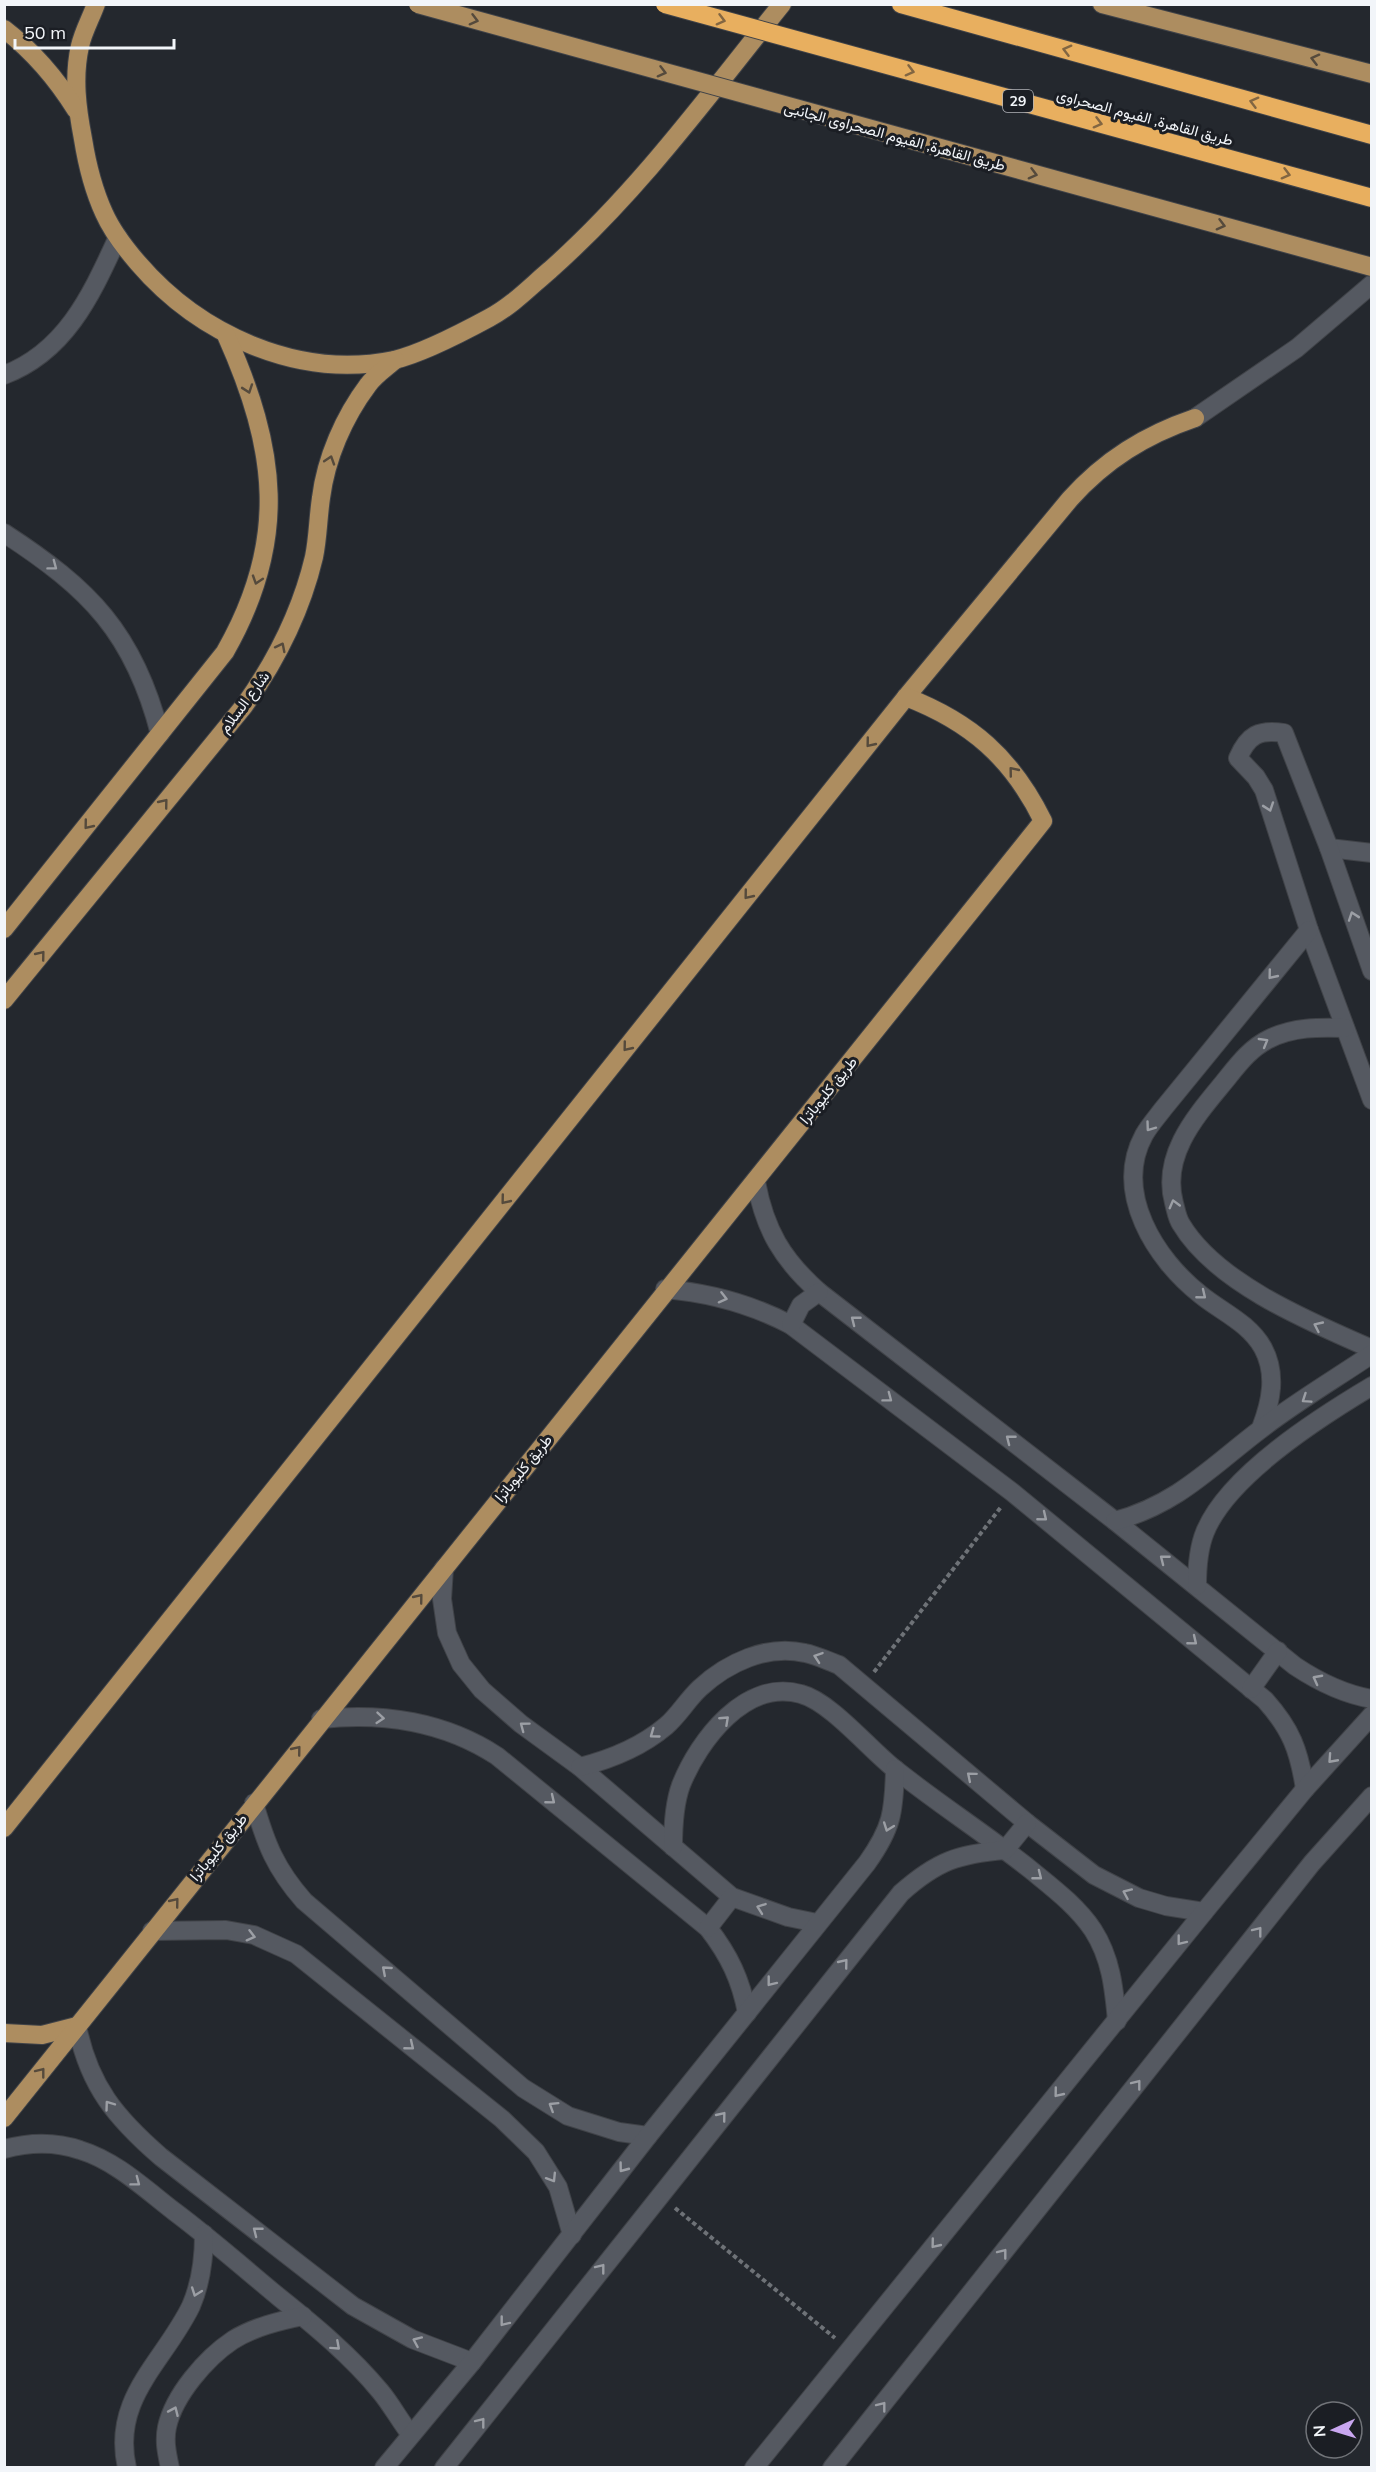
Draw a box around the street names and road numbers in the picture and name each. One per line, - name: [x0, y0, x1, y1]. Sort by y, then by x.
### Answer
- street label: طريق القاهرة, الفيوم الصحراوى: [1055, 84, 1235, 151]
- road number: 29: [1003, 90, 1033, 112]
- street label: طريق القاهرة, الفيوم الصحراوى الجانبى: [782, 97, 1008, 176]
- street label: شارع السلام: [215, 667, 275, 738]
- street label: طريق كليوباترا: [795, 1052, 862, 1128]
- street label: طريق كليوباترا: [490, 1430, 557, 1506]
- street label: طريق كليوباترا: [185, 1809, 252, 1885]

